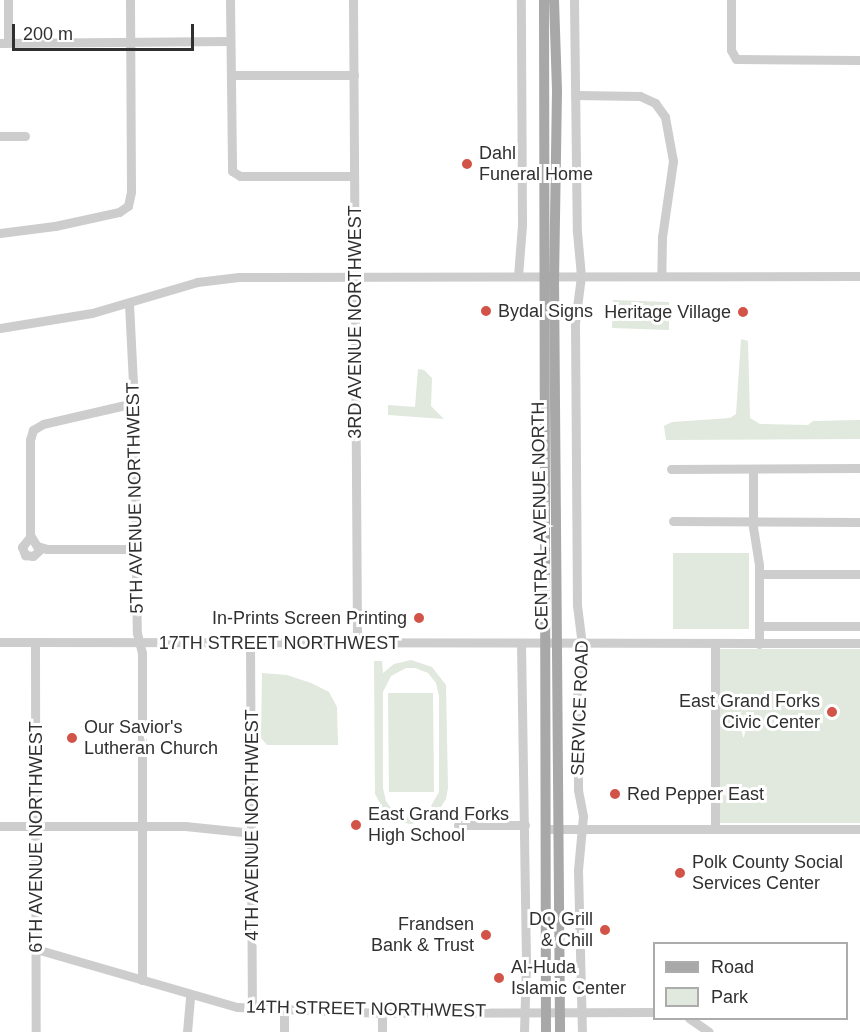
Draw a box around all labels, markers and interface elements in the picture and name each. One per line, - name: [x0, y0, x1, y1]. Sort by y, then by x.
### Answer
- scale bar: [15, 12, 196, 50]
- text: 200 m: [23, 24, 73, 44]
- place label: Dahl Funeral Home: [479, 143, 593, 186]
- marker: Dahl Funeral Home: [460, 157, 474, 171]
- street label: 3RD AVENUE NORTHWEST: [344, 205, 366, 439]
- place label: Bydal Signs: [498, 300, 593, 322]
- place label: Heritage Village: [604, 301, 731, 323]
- marker: Bydal Signs: [479, 304, 493, 318]
- marker: Heritage Village: [736, 305, 750, 319]
- street label: 5TH AVENUE NORTHWEST: [122, 382, 148, 614]
- street label: CENTRAL AVENUE NORTH: [527, 401, 553, 631]
- place label: In-Prints Screen Printing: [212, 607, 407, 629]
- marker: In-Prints Screen Printing: [412, 611, 426, 625]
- street label: 17TH STREET NORTHWEST: [159, 632, 399, 654]
- street label: SERVICE ROAD: [567, 640, 593, 776]
- place label: East Grand Forks Civic Center: [679, 691, 820, 734]
- marker: East Grand Forks Civic Center: [825, 705, 839, 719]
- street label: 4TH AVENUE NORTHWEST: [241, 709, 263, 941]
- place label: Our Savior's Lutheran Church: [84, 717, 218, 760]
- street label: 6TH AVENUE NORTHWEST: [25, 721, 47, 953]
- marker: Our Savior's Lutheran Church: [65, 731, 79, 745]
- place label: Red Pepper East: [627, 783, 764, 805]
- marker: Red Pepper East: [608, 787, 622, 801]
- place label: East Grand Forks High School: [368, 804, 509, 846]
- marker: East Grand Forks High School: [349, 818, 363, 832]
- place label: Polk County Social Services Center: [692, 852, 843, 894]
- marker: Polk County Social Services Center: [673, 866, 687, 880]
- place label: DQ Grill & Chill: [529, 909, 593, 952]
- place label: Frandsen Bank & Trust: [371, 914, 474, 956]
- marker: DQ Grill & Chill: [598, 923, 612, 937]
- marker: Frandsen Bank & Trust: [479, 928, 493, 942]
- legend: [653, 942, 848, 1020]
- place label: Al-Huda Islamic Center: [511, 957, 626, 1000]
- text: Road: [711, 957, 754, 977]
- marker: Al-Huda Islamic Center: [492, 971, 506, 985]
- text: Park: [711, 987, 748, 1007]
- street label: 14TH STREET NORTHWEST: [245, 996, 487, 1022]

